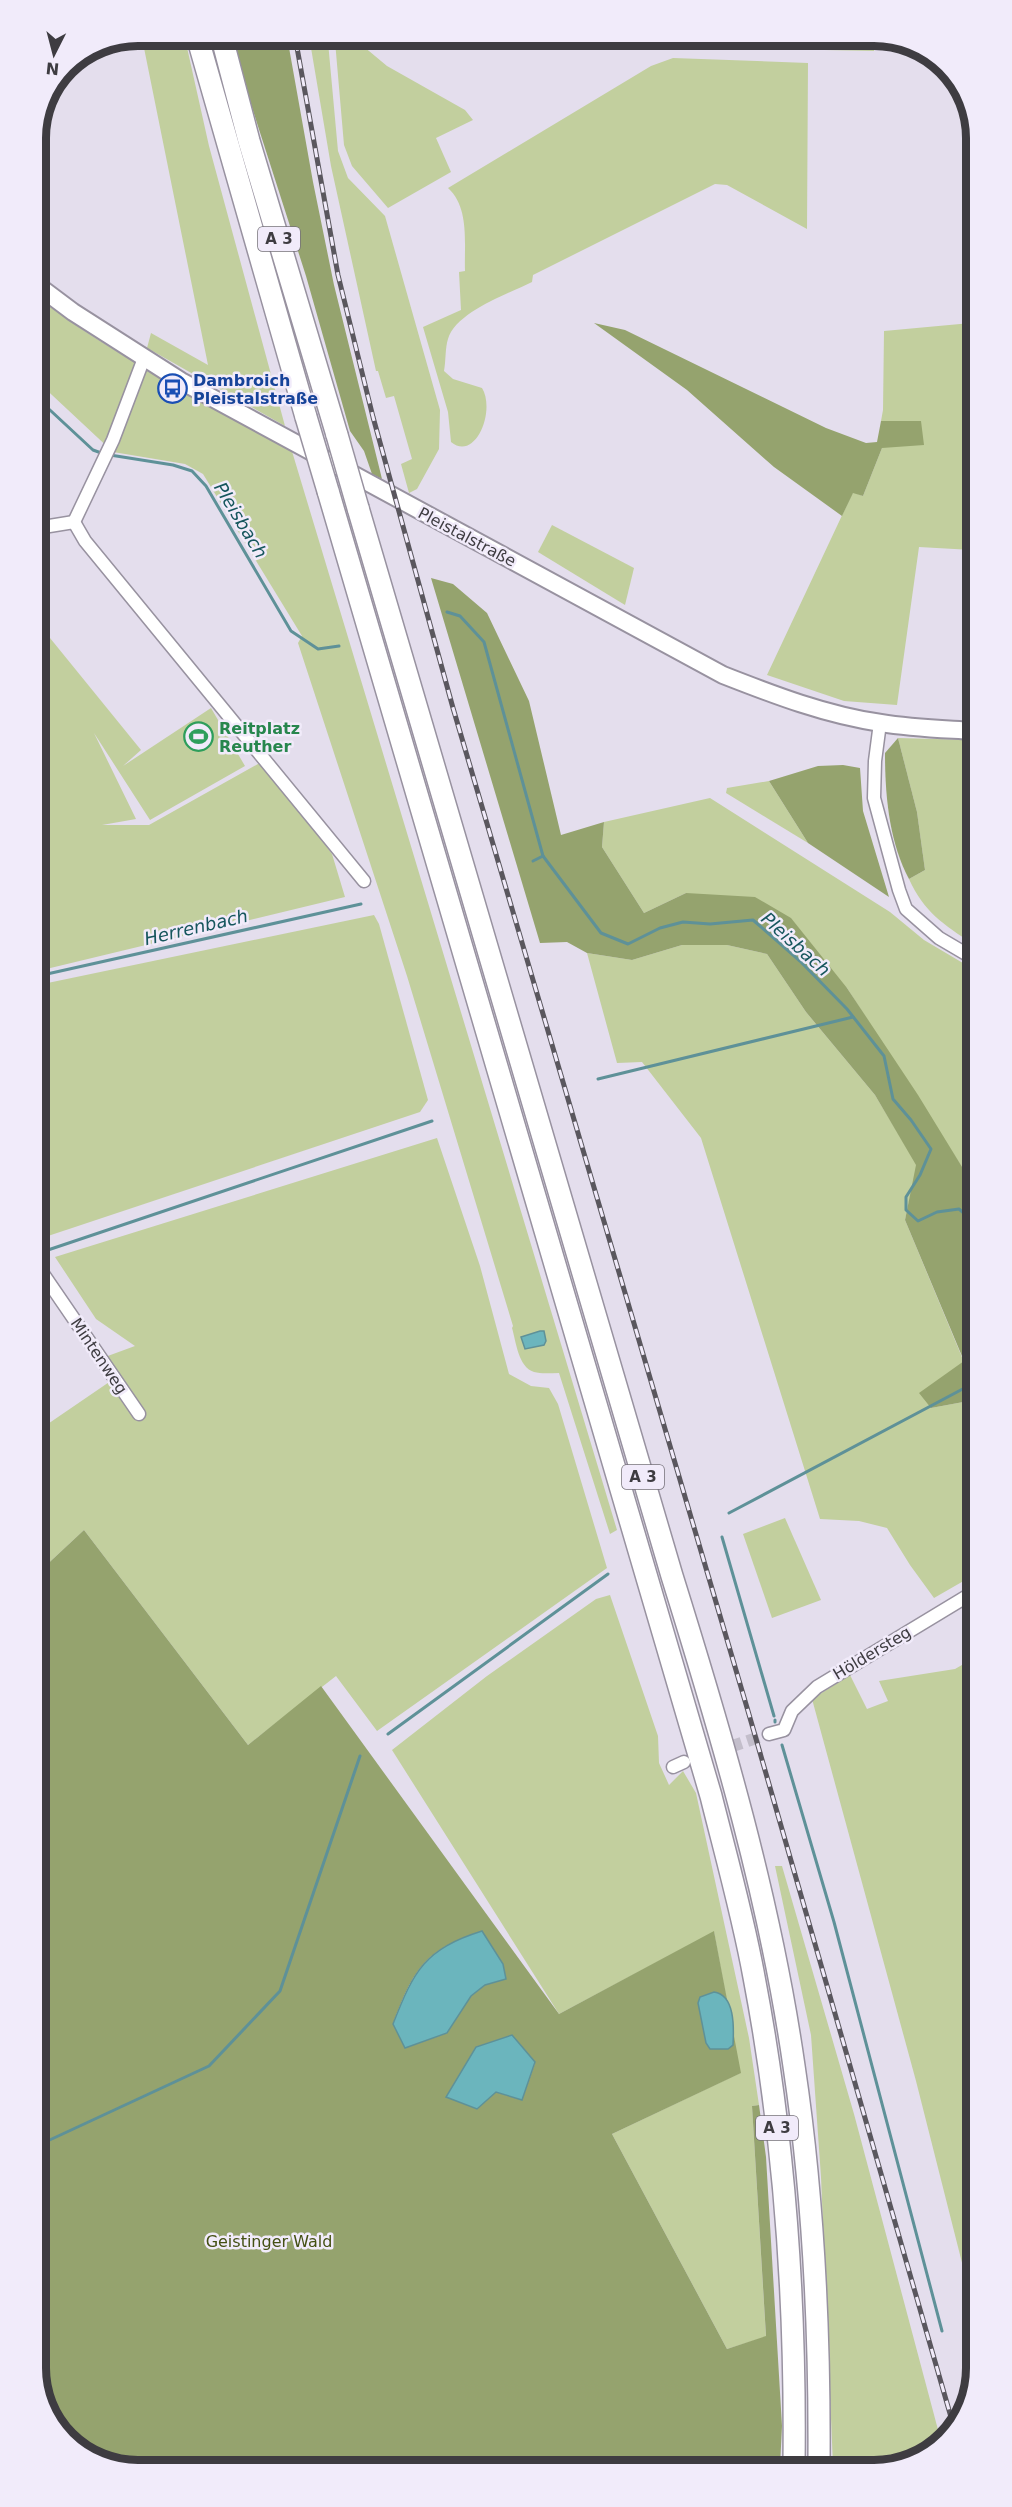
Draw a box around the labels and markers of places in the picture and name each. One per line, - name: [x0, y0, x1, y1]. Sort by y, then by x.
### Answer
- place label: Dambroich Pleistalstraße: [193, 371, 318, 408]
- bus stop icon: Dambroich Pleistalstraße: [156, 373, 188, 405]
- place label: Reitplatz Reuther: [219, 719, 300, 756]
- sports icon: Reitplatz Reuther: [182, 721, 214, 753]

